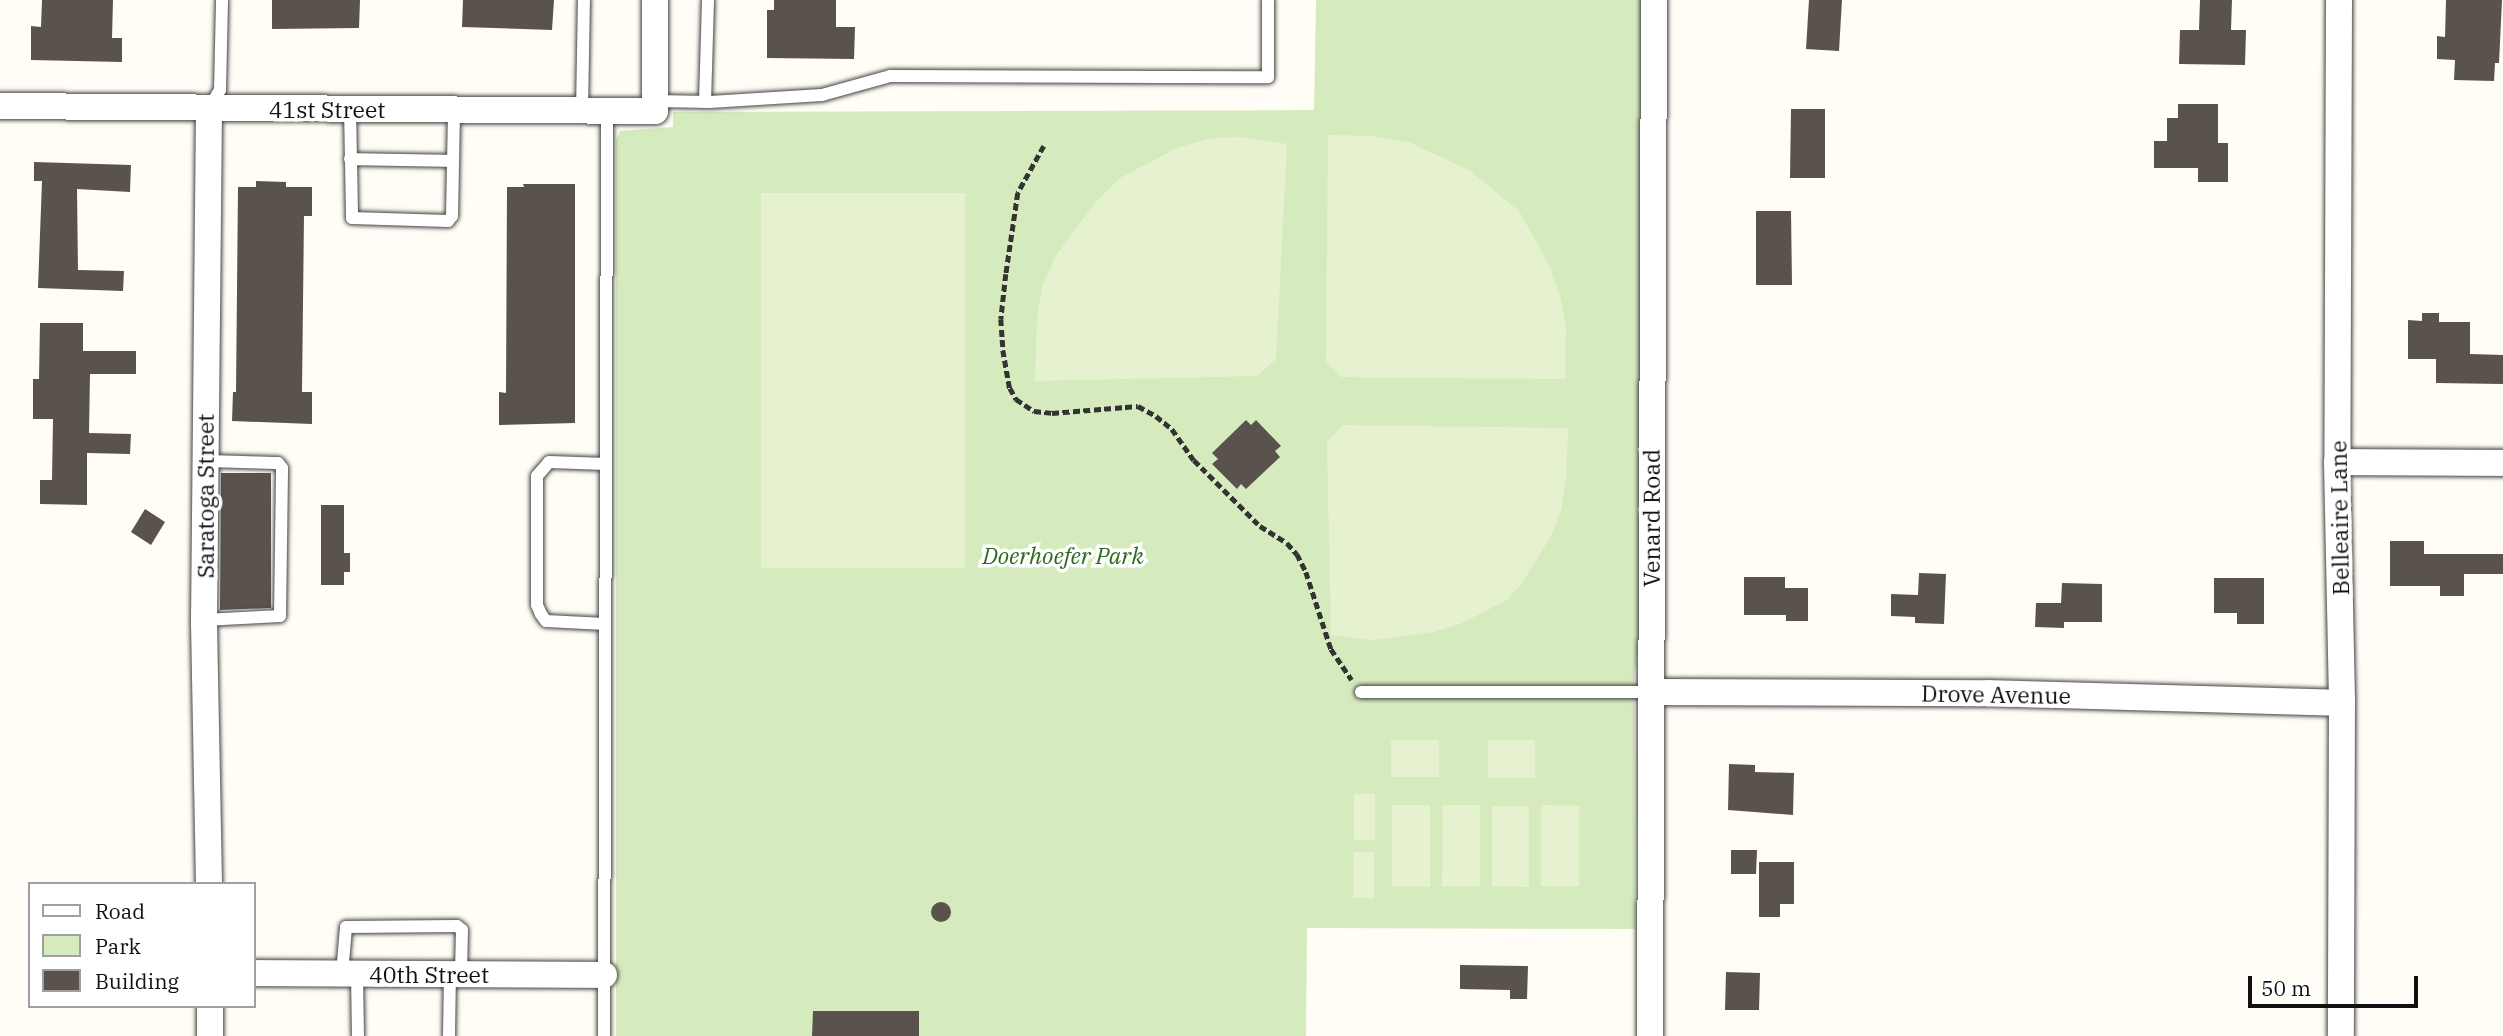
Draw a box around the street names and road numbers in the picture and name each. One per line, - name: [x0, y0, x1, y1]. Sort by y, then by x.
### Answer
- street label: 41st Street: [269, 95, 385, 123]
- street label: Saratoga Street: [191, 414, 219, 578]
- street label: Belleaire Lane: [2324, 440, 2354, 596]
- street label: Venard Road: [1637, 449, 1665, 587]
- street label: Drove Avenue: [1921, 679, 2071, 709]
- street label: 40th Street: [369, 960, 489, 988]

